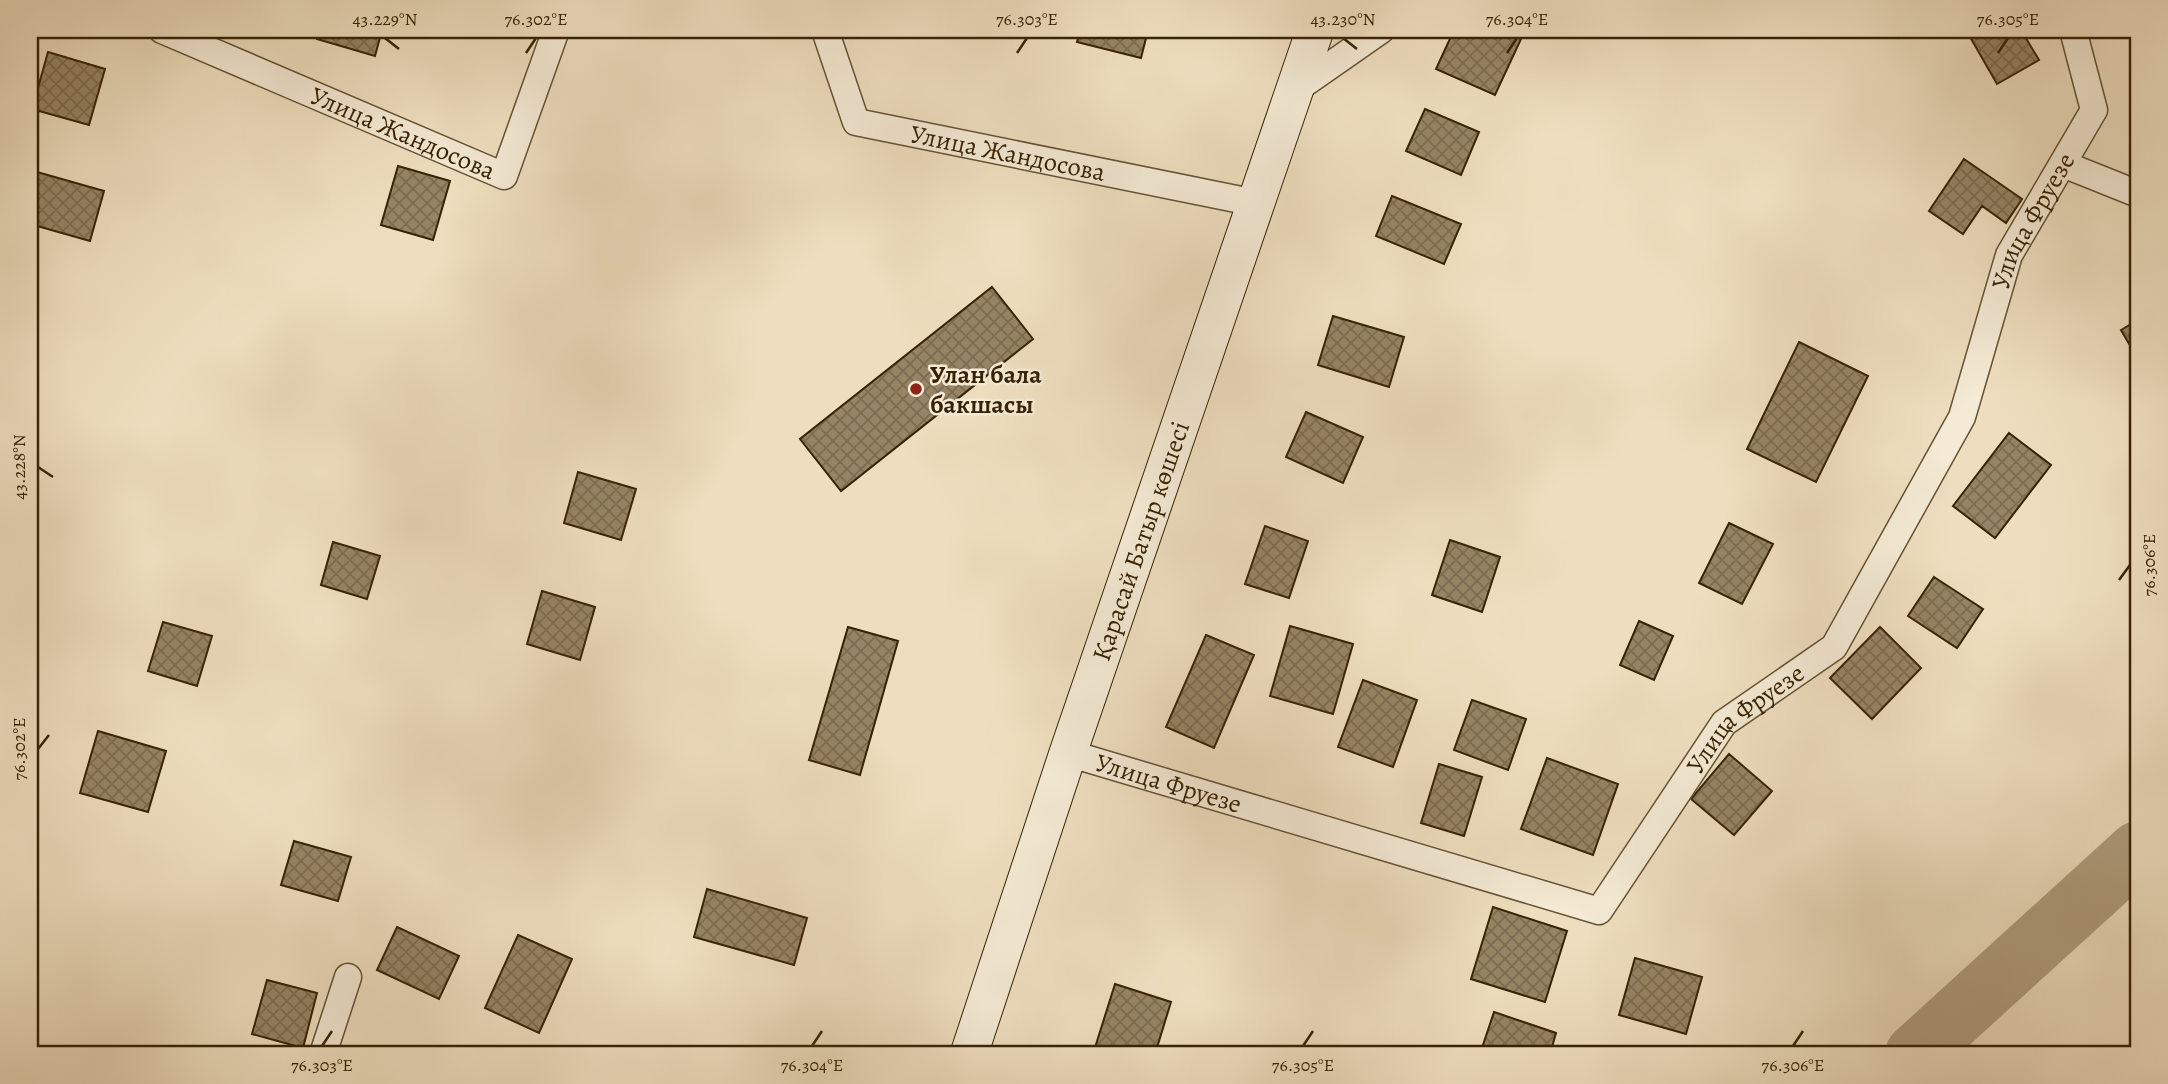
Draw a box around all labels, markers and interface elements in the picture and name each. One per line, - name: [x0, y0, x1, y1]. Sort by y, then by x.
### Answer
- text: 43.229°N: [353, 7, 417, 31]
- text: 76.302°E: [504, 7, 568, 31]
- text: 76.303°E: [996, 7, 1058, 31]
- text: 43.230°N: [1310, 7, 1376, 31]
- text: 76.304°E: [1486, 7, 1548, 31]
- text: 76.305°E: [1977, 7, 2039, 31]
- street label: Улица Жандосова: [305, 78, 501, 188]
- street label: Улица Жандосова: [907, 116, 1108, 190]
- street label: Улица Фруезе: [1983, 146, 2083, 294]
- place label: Улан бала бакшасы: [930, 357, 1042, 422]
- marker: Улан бала бакшасы: [908, 381, 924, 397]
- street label: Қарасай Батыр көшесі: [1084, 417, 1198, 665]
- text: 43.228°N: [7, 434, 31, 500]
- text: 76.306°E: [2137, 534, 2161, 596]
- street label: Улица Фруезе: [1678, 656, 1811, 781]
- text: 76.302°E: [7, 717, 31, 781]
- street label: Улица Фруезе: [1091, 745, 1246, 822]
- text: 76.303°E: [291, 1053, 353, 1077]
- text: 76.304°E: [781, 1053, 843, 1077]
- text: 76.305°E: [1272, 1053, 1334, 1077]
- text: 76.306°E: [1762, 1053, 1824, 1077]

